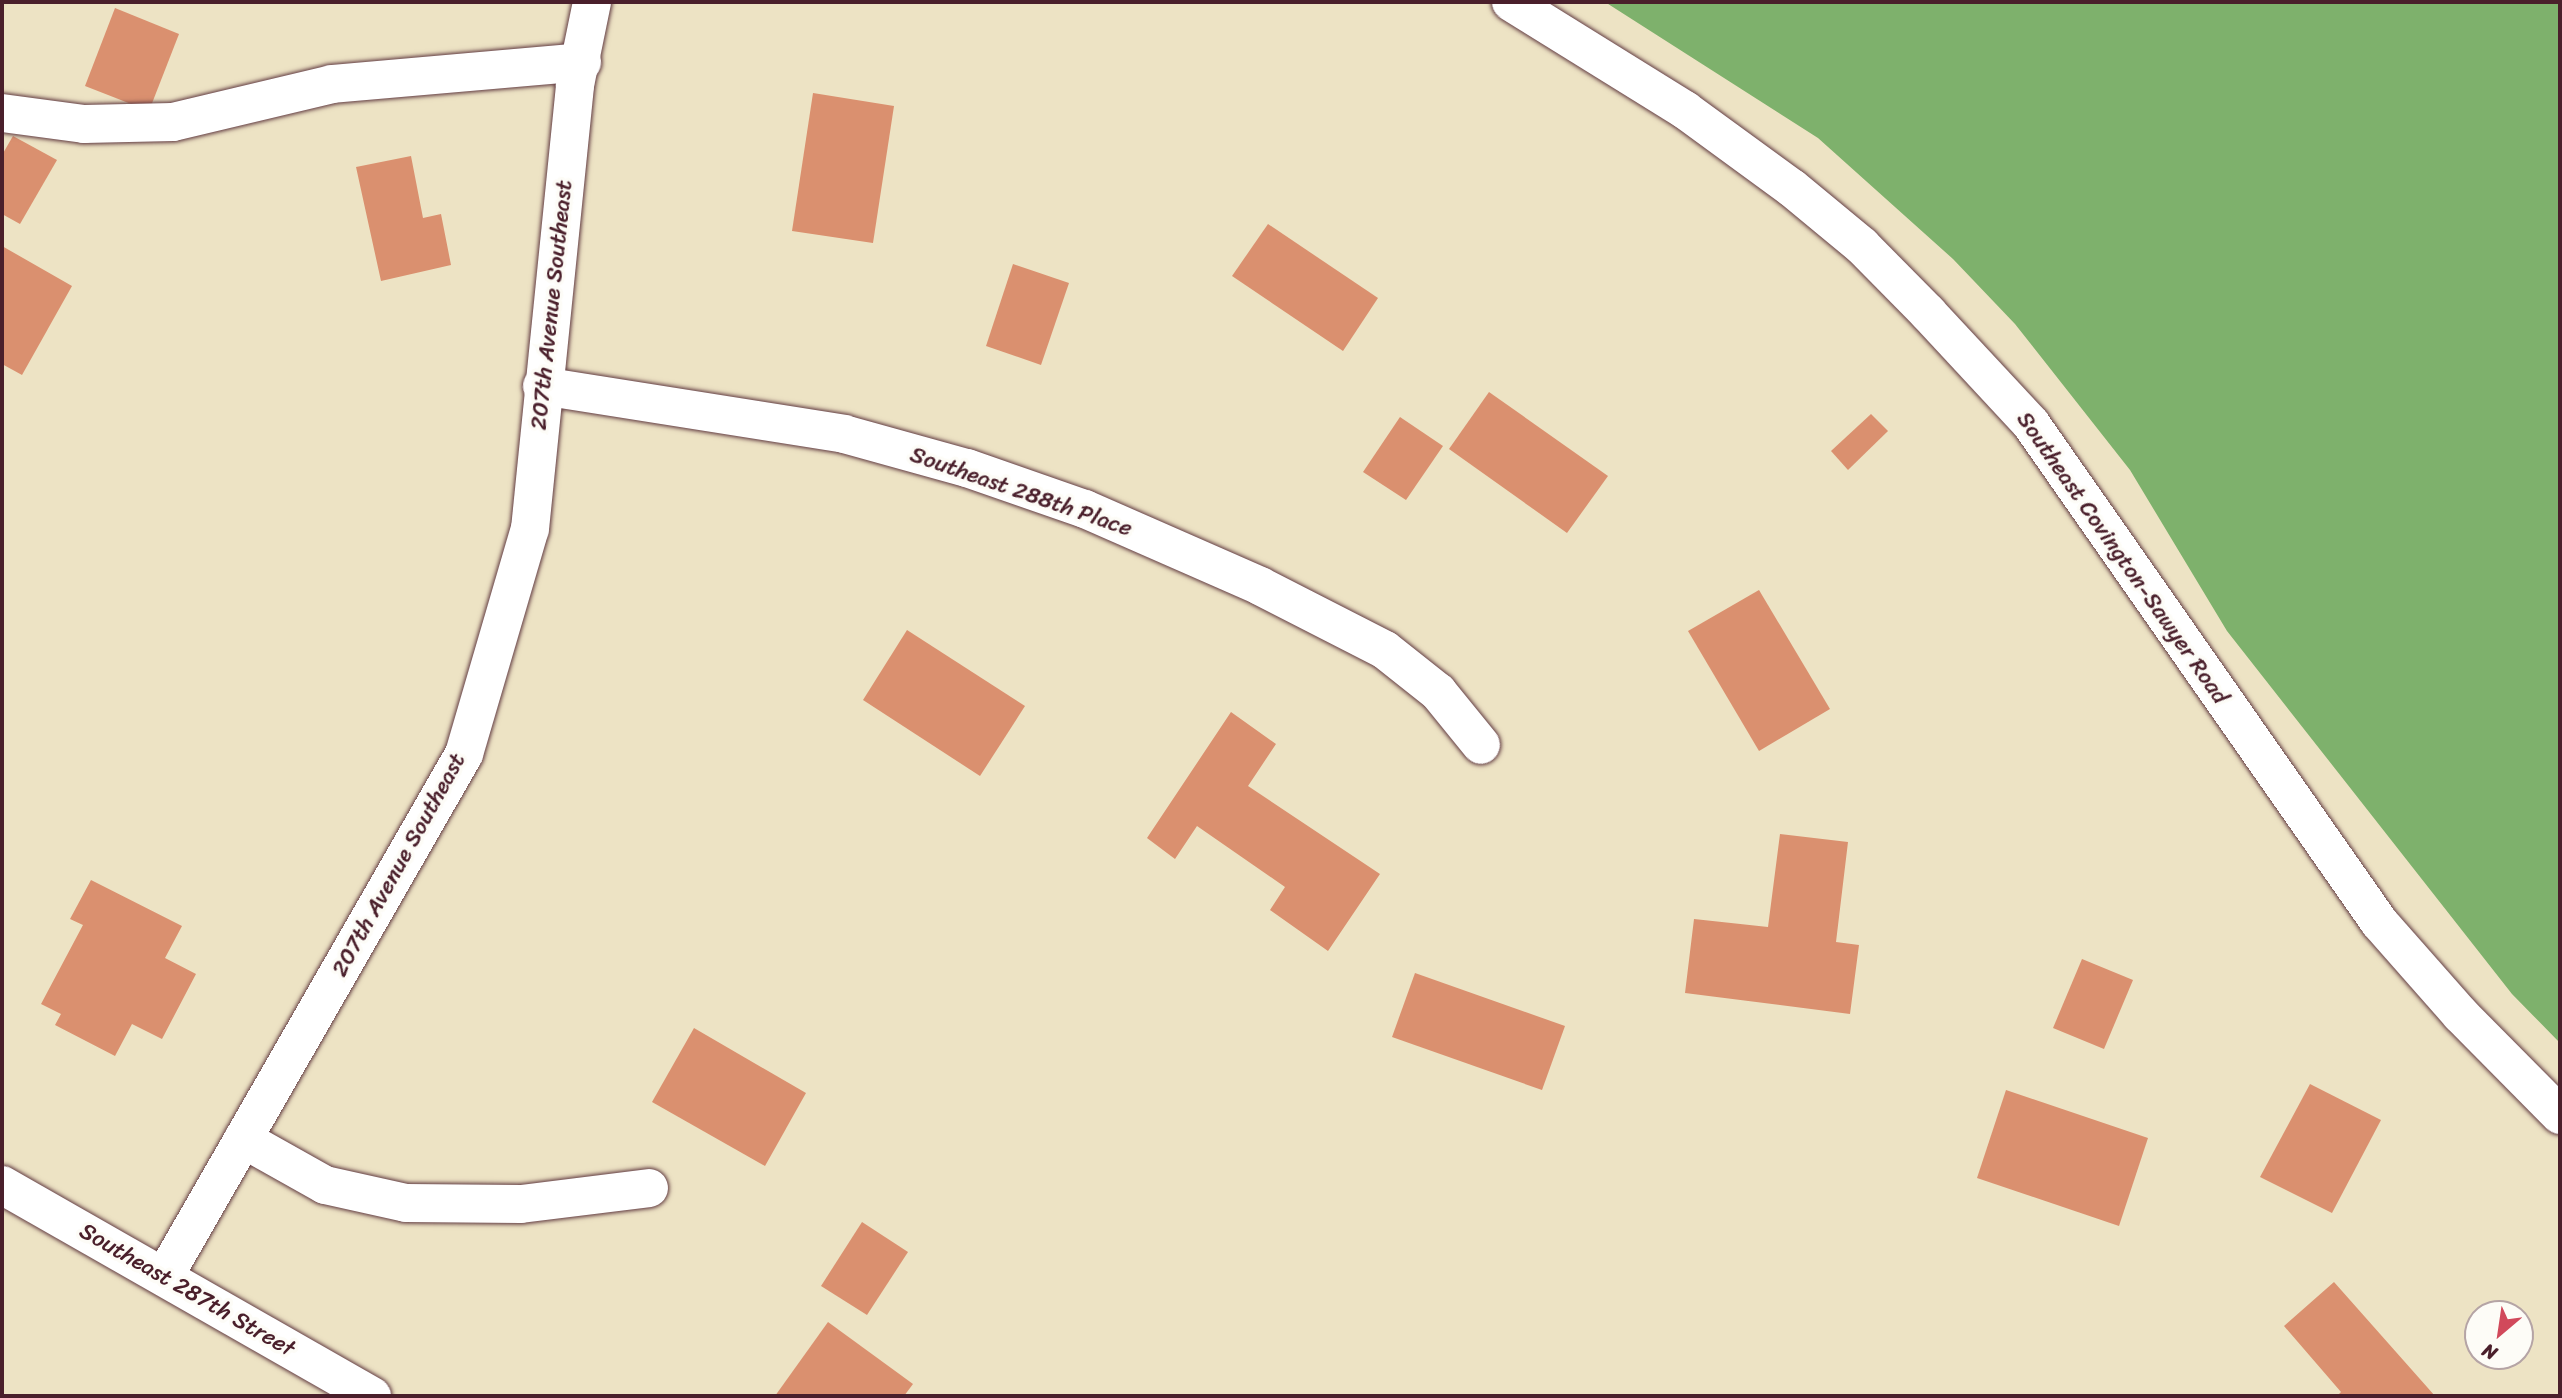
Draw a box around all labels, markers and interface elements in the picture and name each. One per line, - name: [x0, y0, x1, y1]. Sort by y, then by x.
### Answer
- street label: 207th Avenue Southeast: [525, 179, 579, 431]
- street label: Southeast Covington-Sawyer Road: [2010, 406, 2234, 710]
- street label: Southeast 288th Place: [906, 441, 1136, 543]
- street label: 207th Avenue Southeast: [326, 749, 472, 981]
- street label: Southeast 287th Street: [75, 1217, 299, 1363]
- north arrow: [2464, 1300, 2534, 1370]
- text: N: [2476, 1334, 2503, 1370]

